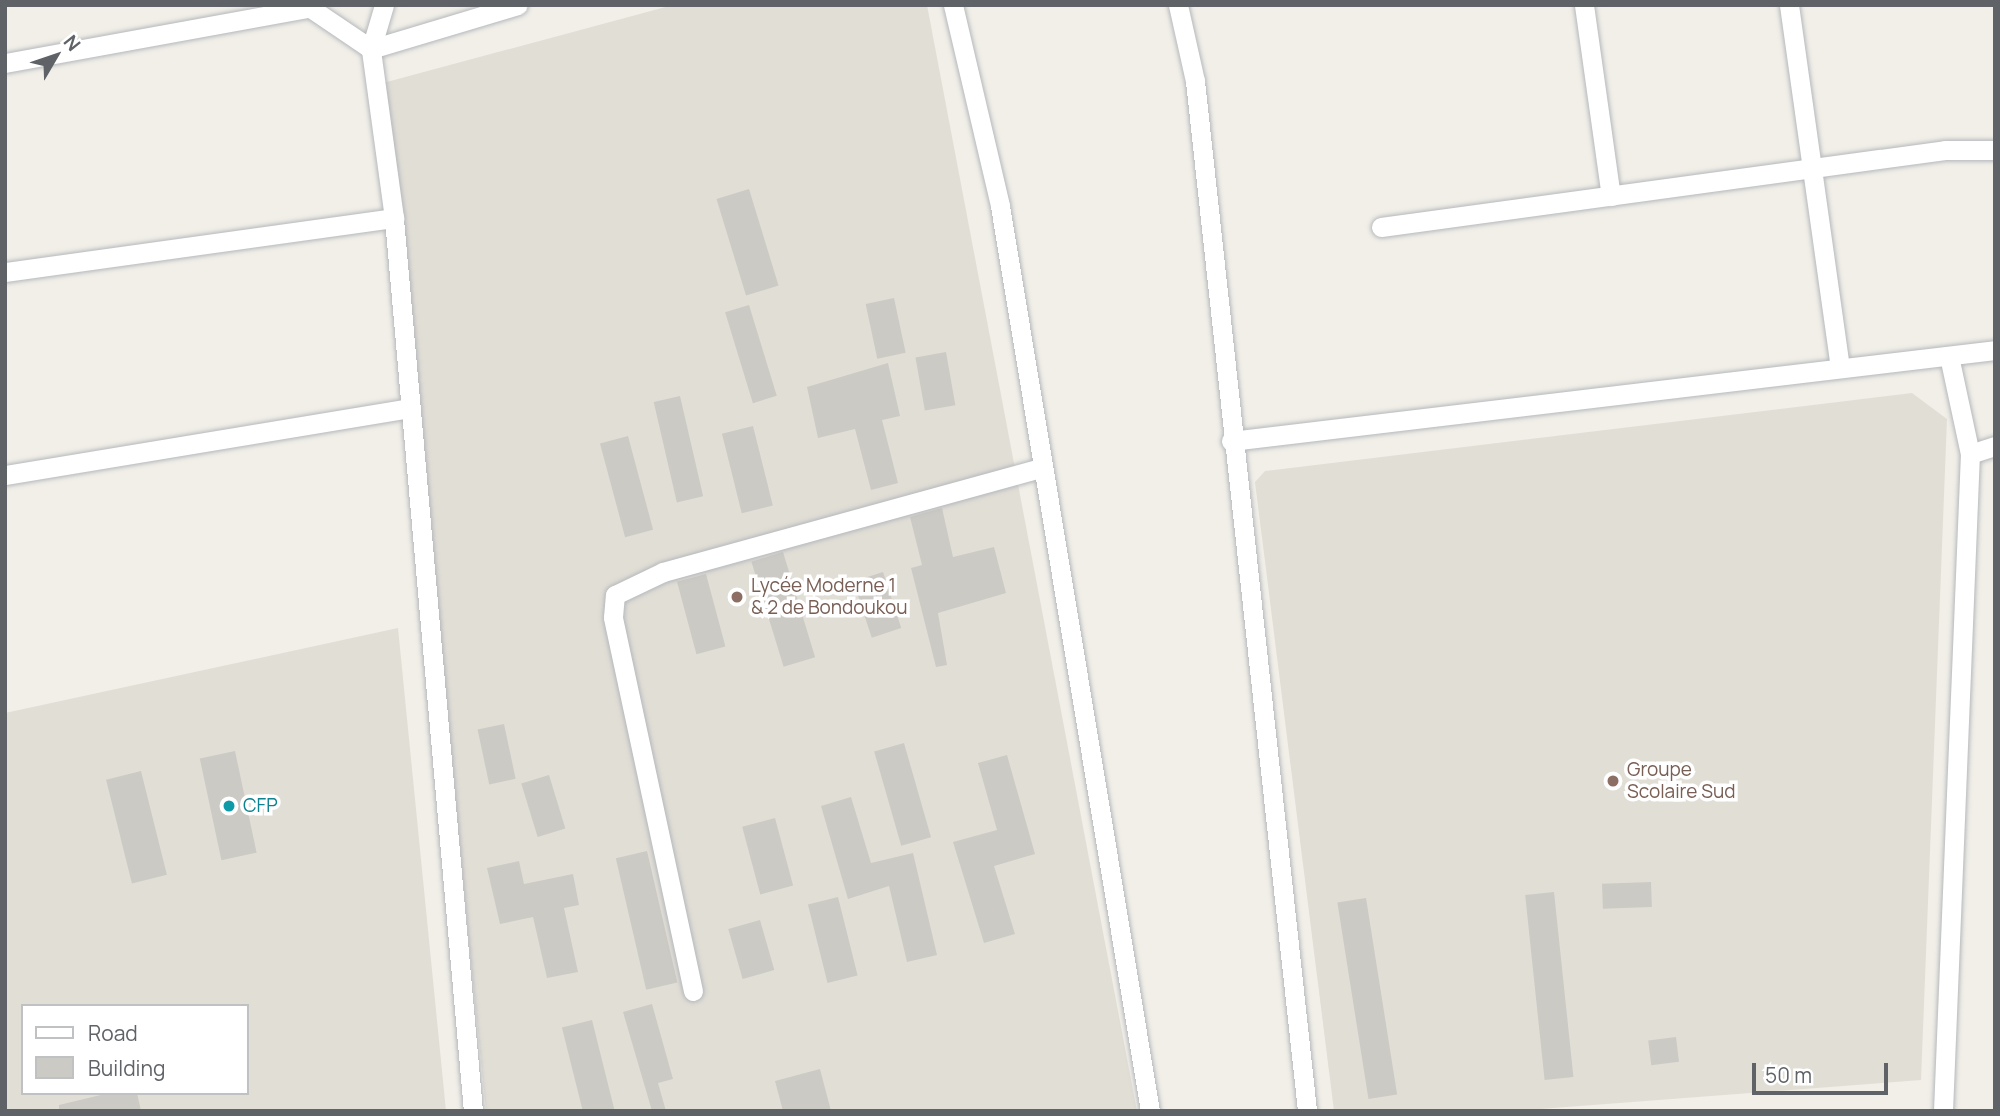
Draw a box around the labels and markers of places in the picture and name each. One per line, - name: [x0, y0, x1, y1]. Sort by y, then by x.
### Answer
- place label: Lycée Moderne 1 & 2 de Bondoukou: [751, 575, 908, 619]
- marker: Lycée Moderne 1 & 2 de Bondoukou: [729, 589, 745, 605]
- place label: Groupe Scolaire Sud: [1627, 759, 1735, 803]
- marker: Groupe Scolaire Sud: [1605, 773, 1621, 789]
- place label: CFP: [243, 795, 278, 817]
- marker: CFP: [221, 798, 237, 814]

